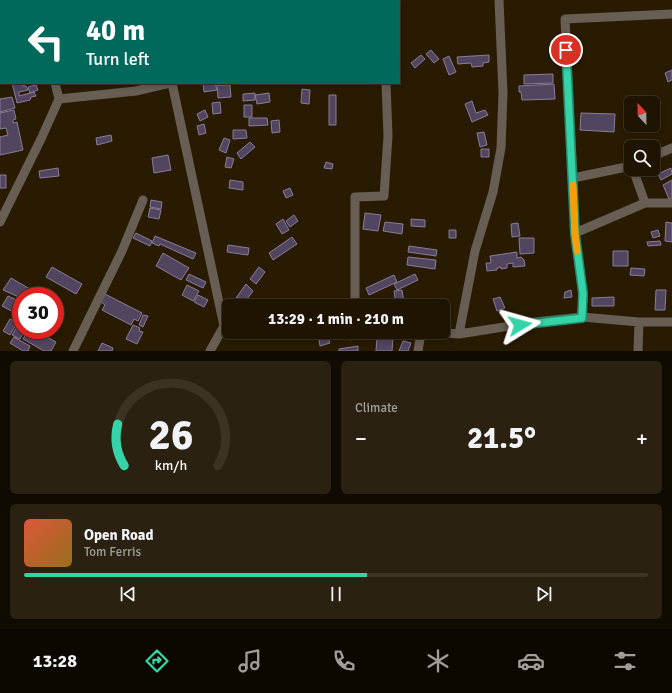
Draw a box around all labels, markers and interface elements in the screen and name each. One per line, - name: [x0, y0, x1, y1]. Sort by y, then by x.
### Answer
- text: 40 m: [86, 14, 145, 48]
- icon: left: [20, 16, 72, 68]
- pin: [549, 33, 583, 67]
- icon: arrive: [555, 39, 577, 61]
- text: Turn left: [86, 48, 149, 70]
- north arrow: [624, 96, 660, 132]
- map controls: [624, 96, 660, 176]
- button: search: [624, 140, 660, 176]
- speed limit sign: 30: [12, 287, 64, 339]
- position arrow: [499, 304, 541, 346]
- text: 13:29 · 1 min · 210 m: [268, 310, 404, 328]
- text: Climate: [355, 400, 398, 416]
- text: 26: [148, 409, 193, 460]
- text: 21.5°: [467, 420, 536, 457]
- text: −: [355, 425, 367, 452]
- text: +: [636, 425, 648, 452]
- text: km/h: [154, 456, 187, 473]
- text: Open Road: [84, 526, 154, 544]
- text: Tom Ferris: [84, 544, 141, 560]
- icon: previous: [117, 583, 139, 605]
- icon: pause: [325, 583, 347, 605]
- icon: next: [533, 583, 555, 605]
- icon: directions: [143, 647, 171, 675]
- icon: music: [236, 647, 264, 675]
- icon: phone: [330, 647, 358, 675]
- icon: climate: [424, 647, 452, 675]
- icon: car: [517, 647, 545, 675]
- icon: filters: [611, 647, 639, 675]
- text: 13:28: [33, 650, 77, 672]

